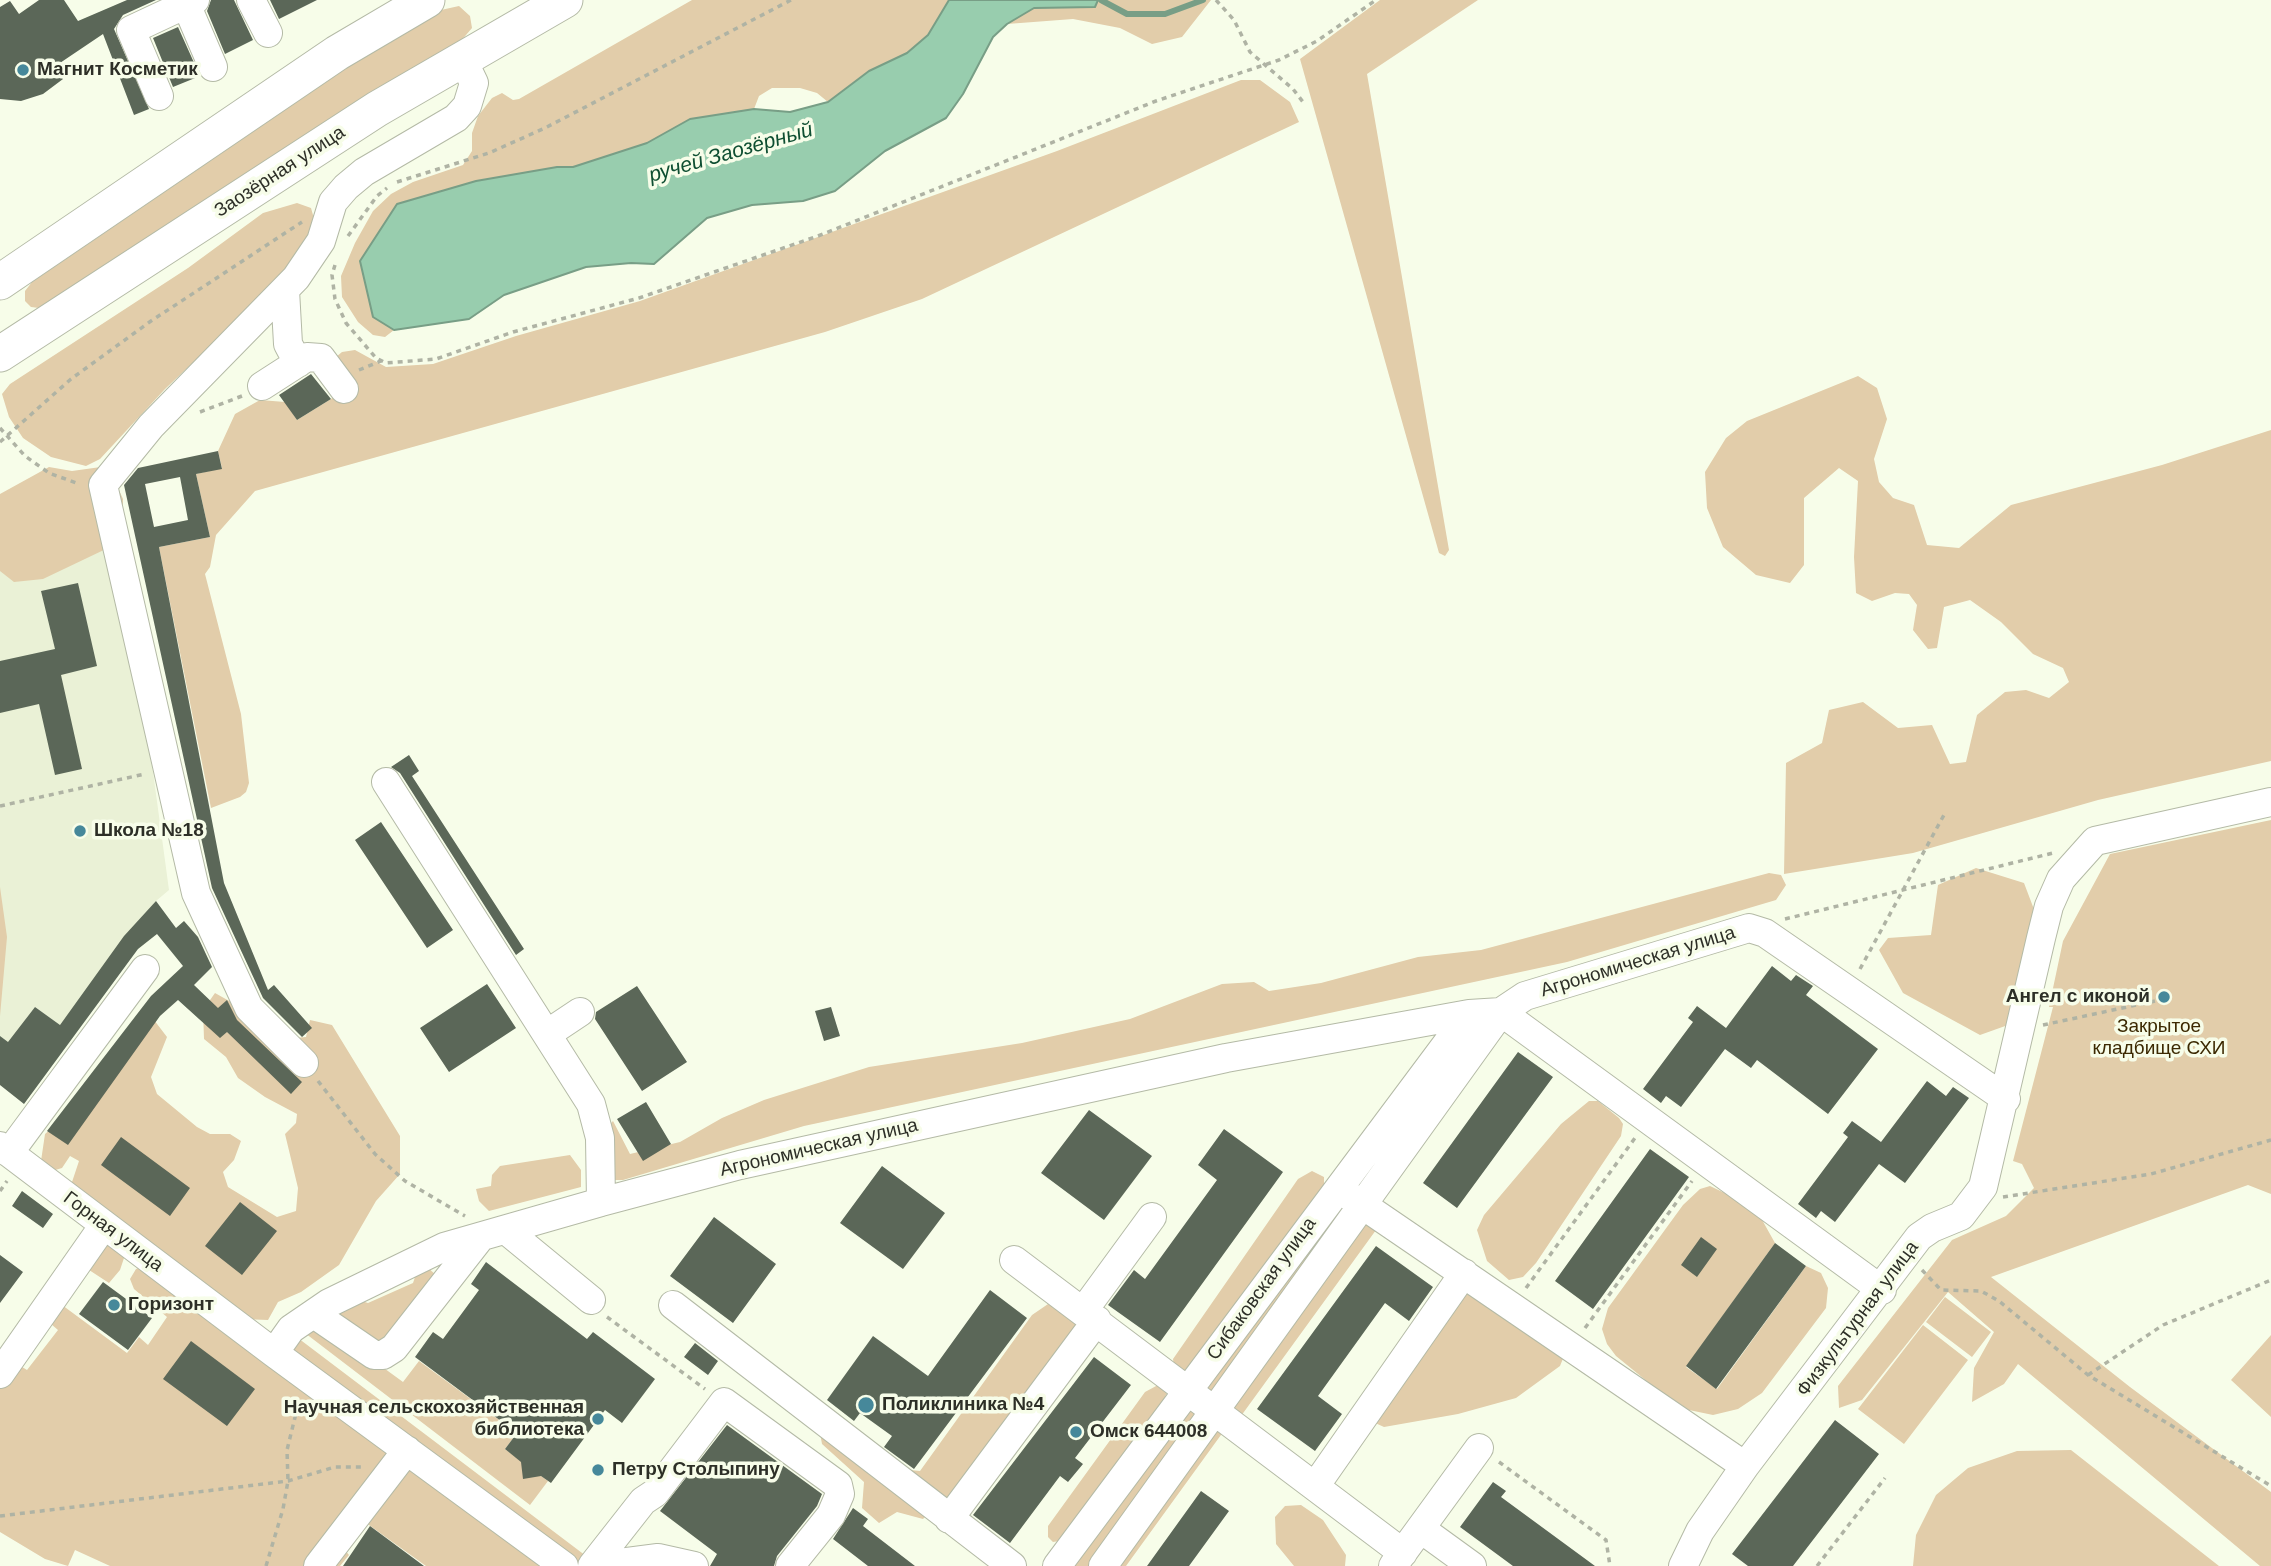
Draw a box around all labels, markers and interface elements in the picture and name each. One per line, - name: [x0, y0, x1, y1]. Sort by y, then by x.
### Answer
- place label: Магнит Косметик: [37, 59, 198, 81]
- marker: Магнит Косметик: [15, 62, 31, 78]
- water label: ручей Заозёрный: [646, 118, 816, 188]
- street label: Заозёрная улица: [210, 121, 350, 223]
- place label: Школа №18: [94, 820, 204, 842]
- marker: Школа №18: [72, 823, 88, 839]
- street label: Агрономическая улица: [1538, 921, 1738, 1003]
- place label: Ангел с иконой: [2006, 986, 2150, 1008]
- marker: Ангел с иконой: [2156, 989, 2172, 1005]
- park label: Закрытое кладбище СХИ: [2092, 1016, 2226, 1060]
- street label: Агрономическая улица: [718, 1114, 920, 1182]
- street label: Горная улица: [59, 1187, 167, 1277]
- street label: Сибаковская улица: [1203, 1213, 1321, 1365]
- street label: Физкультурная улица: [1792, 1237, 1924, 1401]
- place label: Горизонт: [128, 1294, 214, 1316]
- marker: Горизонт: [106, 1297, 122, 1313]
- place label: Поликлиника №4: [882, 1394, 1044, 1416]
- marker: Поликлиника №4: [856, 1395, 876, 1415]
- place label: Научная сельскохозяйственная библиотека: [284, 1397, 584, 1441]
- marker: Научная сельскохозяйственная библиотека: [590, 1411, 606, 1427]
- place label: Омск 644008: [1090, 1421, 1207, 1443]
- marker: Омск 644008: [1068, 1424, 1084, 1440]
- place label: Петру Столыпину: [612, 1459, 780, 1481]
- marker: Петру Столыпину: [590, 1462, 606, 1478]

